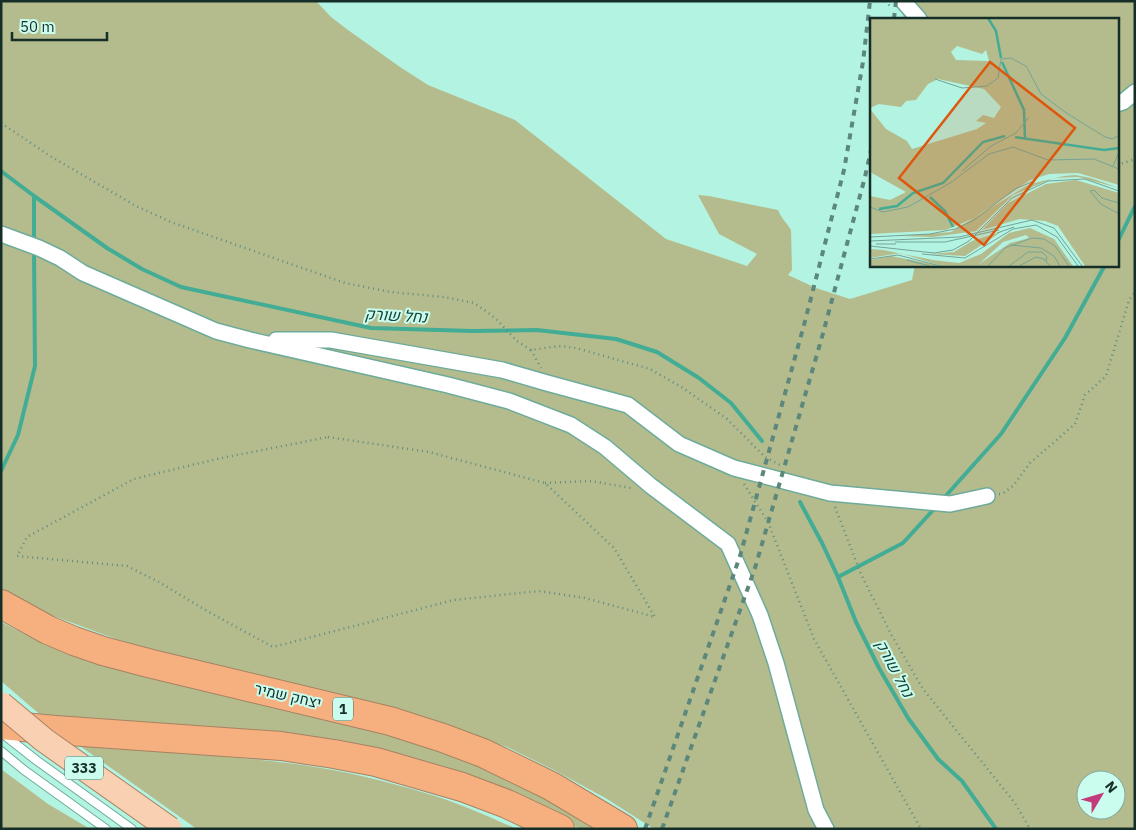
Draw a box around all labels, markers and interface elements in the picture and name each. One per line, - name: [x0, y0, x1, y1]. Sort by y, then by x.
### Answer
- scale bar: [12, 10, 108, 42]
- text: 50 m: [20, 17, 55, 36]
- inset map: [870, 18, 1118, 266]
- water label: נחל שורק: [364, 303, 429, 327]
- water label: נחל שורק: [871, 636, 919, 701]
- street label: יצחק שמיר: [253, 679, 323, 712]
- road number: 1: [333, 698, 353, 721]
- road number: 333: [65, 756, 103, 780]
- north arrow: [1076, 770, 1126, 820]
- text: N: [1101, 777, 1121, 797]

